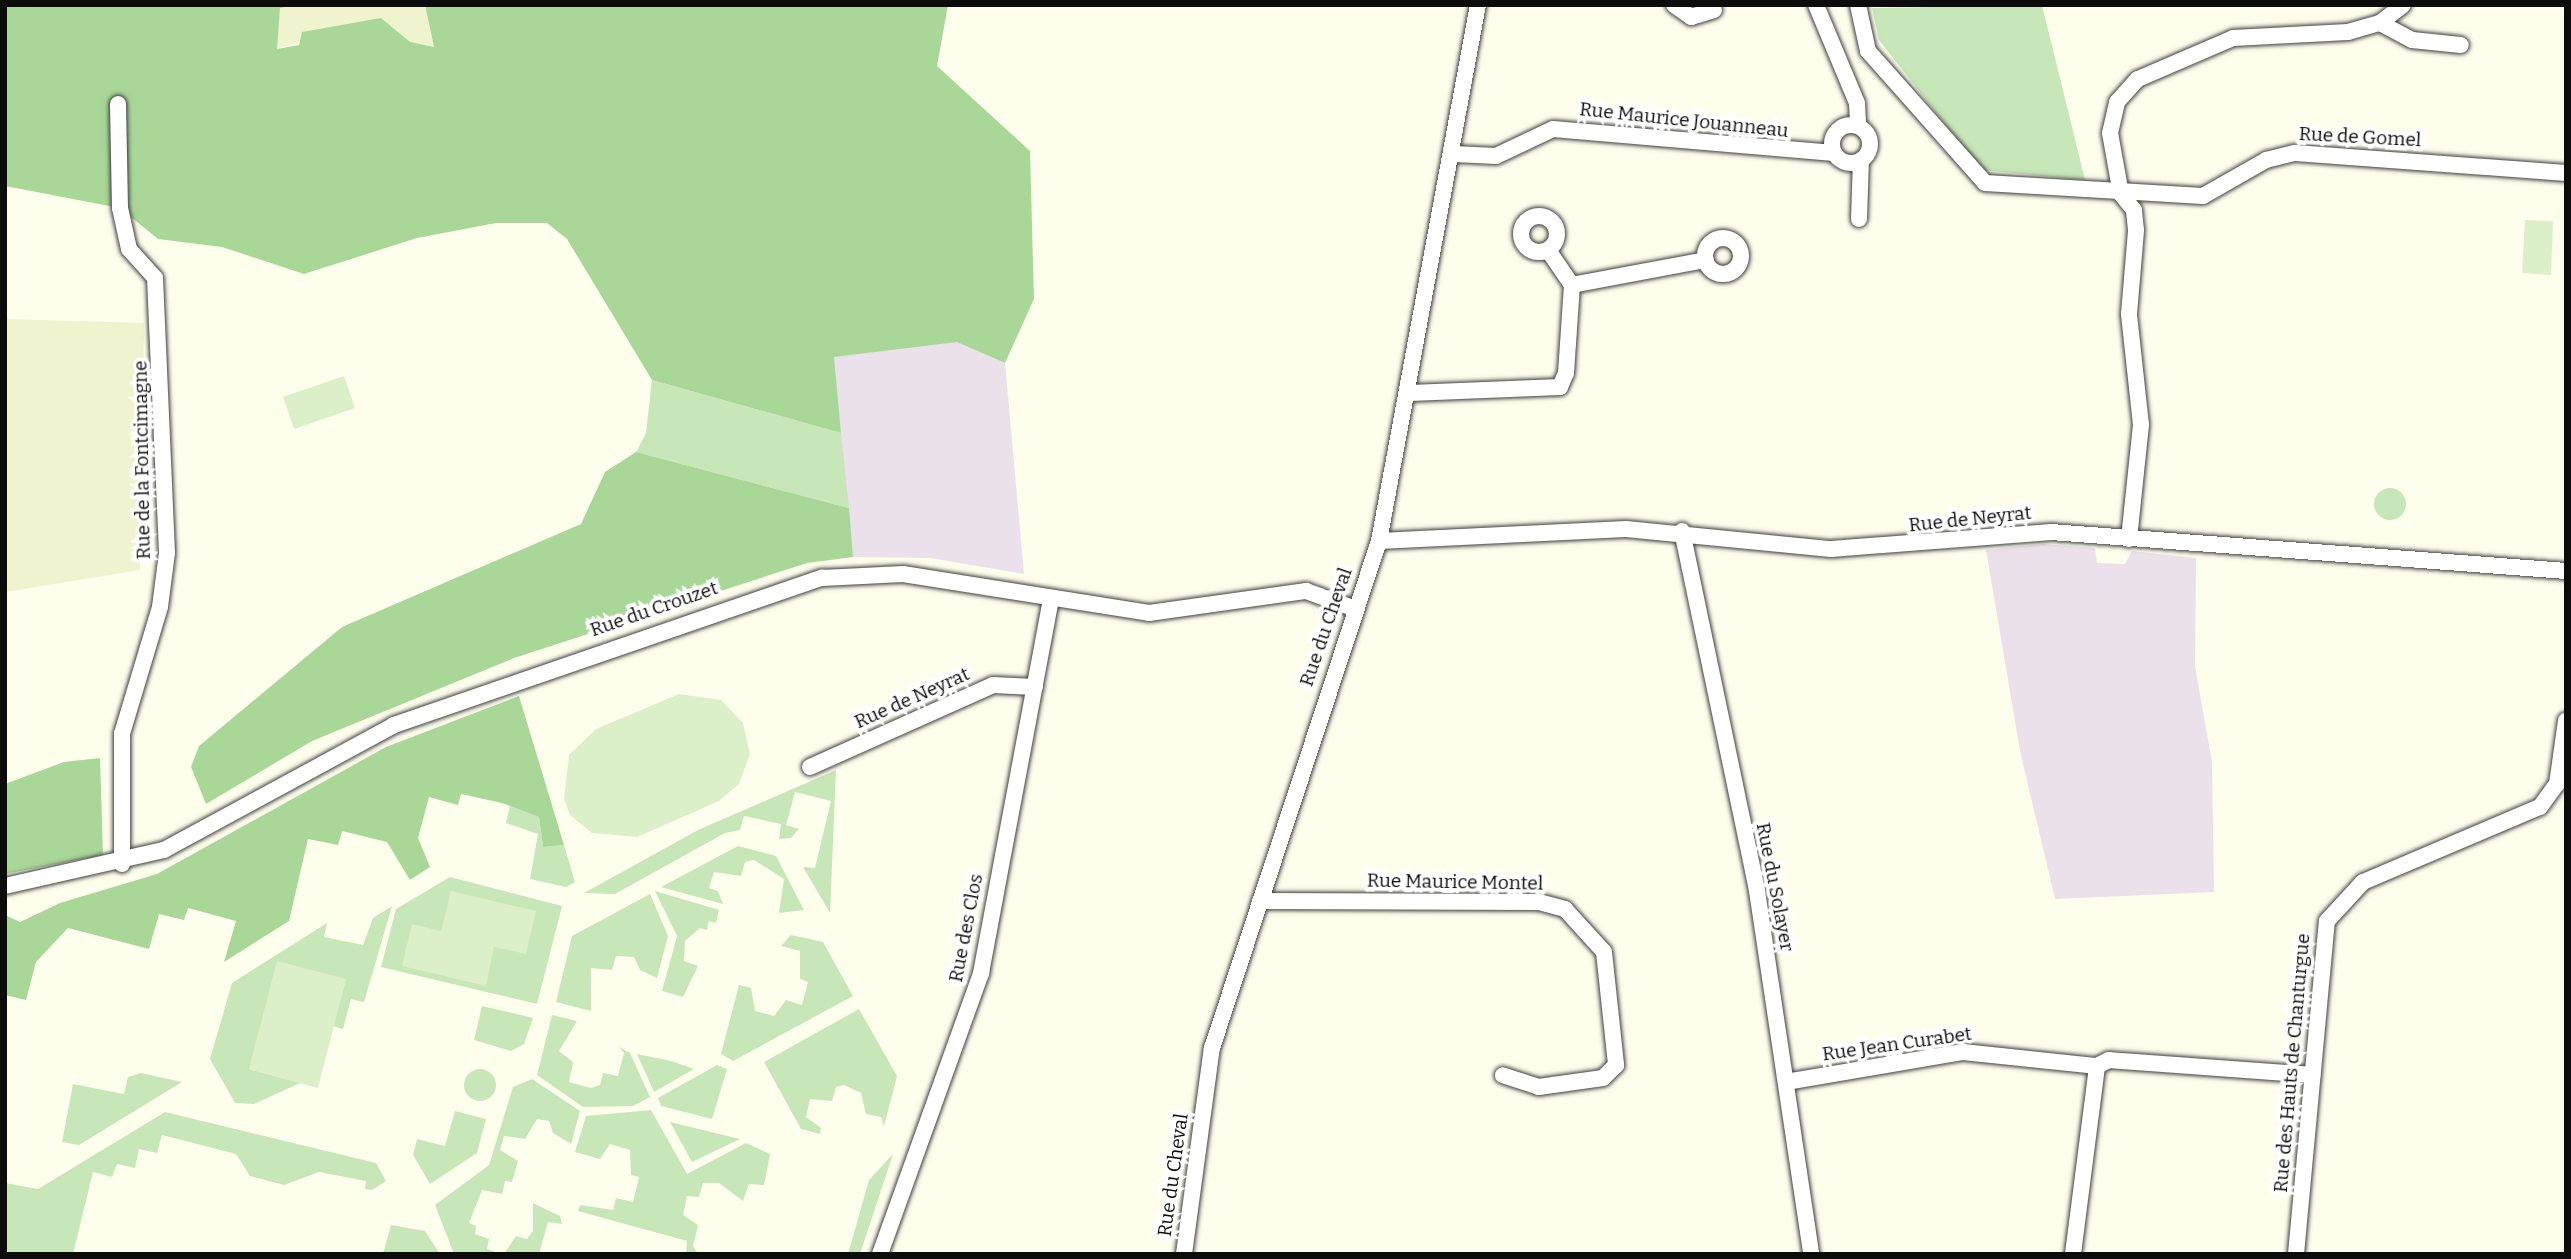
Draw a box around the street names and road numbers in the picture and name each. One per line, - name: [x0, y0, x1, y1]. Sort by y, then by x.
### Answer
- street label: Rue Maurice Jouanneau: [1578, 98, 1790, 142]
- street label: Rue de Gomel: [2298, 122, 2422, 152]
- street label: Rue de la Fontcimagne: [129, 360, 155, 560]
- street label: Rue de Neyrat: [1907, 501, 2033, 537]
- street label: Rue du Cheval: [1295, 565, 1357, 689]
- street label: Rue du Crouzet: [587, 576, 721, 642]
- street label: Rue de Neyrat: [851, 663, 973, 733]
- street label: Rue du Solayer: [1751, 821, 1799, 953]
- street label: Rue Maurice Montel: [1367, 869, 1543, 895]
- street label: Rue des Clos: [944, 872, 988, 984]
- street label: Rue des Hauts de Chanturgue: [2269, 932, 2315, 1194]
- street label: Rue Jean Curabet: [1821, 1022, 1973, 1066]
- street label: Rue du Cheval: [1153, 1112, 1193, 1238]

